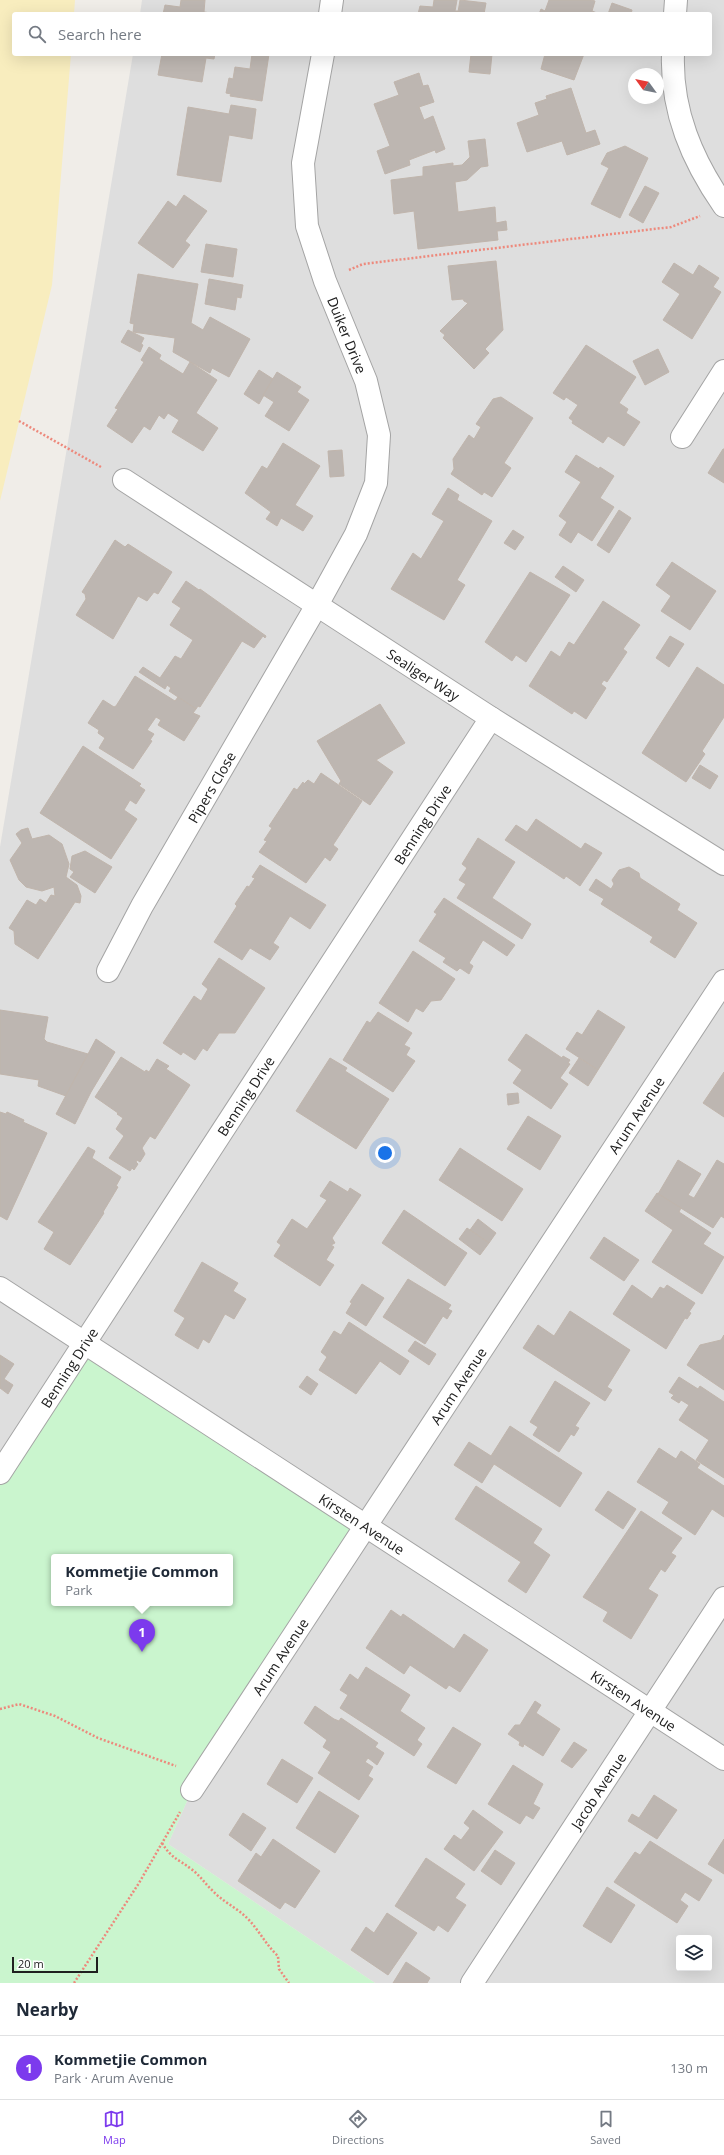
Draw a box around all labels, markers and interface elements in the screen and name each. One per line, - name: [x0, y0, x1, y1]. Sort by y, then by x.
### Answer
- search box: [12, 12, 712, 56]
- icon: search: [26, 23, 48, 45]
- text: Search here: [58, 24, 142, 44]
- north arrow: [628, 68, 664, 104]
- street label: Duiker Drive: [323, 294, 371, 376]
- street label: Sealiger Way: [384, 644, 464, 705]
- street label: Pipers Close: [183, 748, 240, 826]
- street label: Benning Drive: [389, 780, 455, 868]
- street label: Benning Drive: [212, 1052, 278, 1139]
- street label: Arum Avenue: [604, 1073, 668, 1157]
- your location: [375, 1143, 395, 1163]
- street label: Benning Drive: [36, 1324, 102, 1411]
- street label: Arum Avenue: [426, 1343, 490, 1428]
- street label: Kirsten Avenue: [316, 1489, 409, 1558]
- popup: [51, 1554, 233, 1606]
- text: Kommetjie Common: [65, 1561, 219, 1581]
- text: Park: [65, 1581, 92, 1599]
- street label: Arum Avenue: [248, 1614, 312, 1699]
- pin: 1: [129, 1619, 155, 1652]
- street label: Kirsten Avenue: [587, 1665, 680, 1735]
- street label: Jacob Avenue: [565, 1749, 630, 1834]
- map controls: [676, 1935, 712, 1971]
- button: layers: [676, 1935, 712, 1971]
- scale bar: [12, 1955, 98, 1974]
- text: 20 m: [18, 1956, 44, 1971]
- text: Nearby: [16, 1998, 78, 2021]
- text: Kommetjie Common: [54, 2049, 207, 2069]
- text: 1: [25, 2059, 33, 2077]
- text: 130 m: [670, 2059, 708, 2077]
- text: Park · Arum Avenue: [54, 2069, 174, 2087]
- tab: Map: [103, 2108, 126, 2147]
- tab: Directions: [332, 2108, 384, 2147]
- tab: Saved: [590, 2108, 621, 2147]

